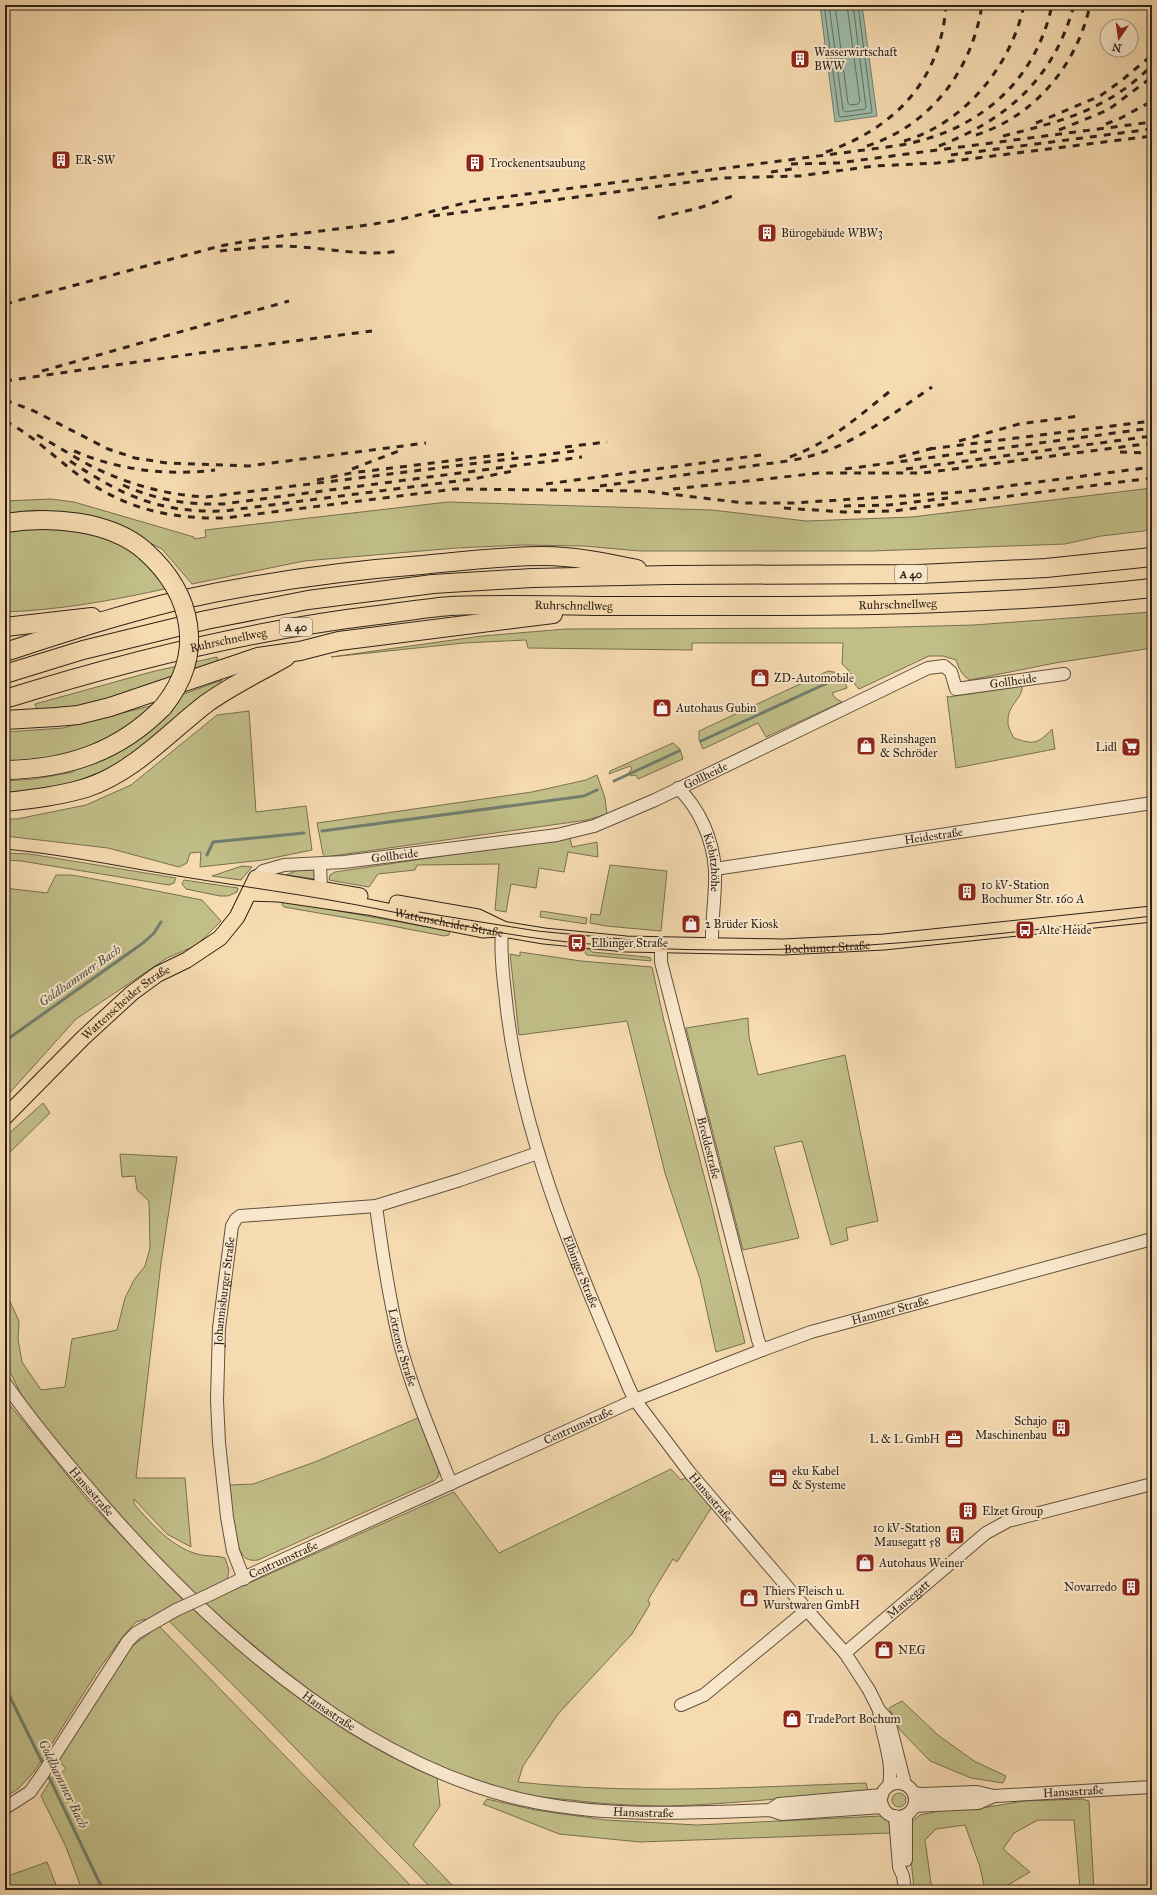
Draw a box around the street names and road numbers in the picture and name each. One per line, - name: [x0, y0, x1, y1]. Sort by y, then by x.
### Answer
- road number: A 40: [895, 565, 927, 583]
- street label: Ruhrschnellweg: [858, 596, 937, 612]
- street label: Ruhrschnellweg: [534, 598, 613, 614]
- road number: A 40: [280, 618, 312, 636]
- street label: Ruhrschnellweg: [188, 625, 268, 655]
- street label: Gollheide: [989, 671, 1038, 691]
- street label: Gollheide: [681, 759, 730, 792]
- street label: Heidestraße: [903, 825, 964, 847]
- street label: Kiebitzhöhe: [700, 831, 722, 892]
- street label: Gollheide: [370, 846, 419, 865]
- street label: Wattenscheider Straße: [393, 905, 504, 940]
- street label: Bochumer Straße: [784, 938, 870, 956]
- street label: Wattenscheider Straße: [79, 962, 172, 1043]
- street label: Breddestraße: [694, 1115, 723, 1181]
- street label: Elbinger Straße: [560, 1233, 602, 1310]
- street label: Johannisburger Straße: [211, 1236, 238, 1348]
- street label: Hammer Straße: [850, 1293, 930, 1328]
- street label: Lötzener Straße: [385, 1307, 420, 1388]
- street label: Centrumstraße: [541, 1404, 615, 1447]
- street label: Hansastraße: [66, 1464, 117, 1519]
- street label: Hansastraße: [686, 1470, 736, 1525]
- street label: Centrumstraße: [246, 1538, 320, 1581]
- street label: Mausegatt: [884, 1576, 933, 1622]
- street label: Hansastraße: [300, 1688, 358, 1734]
- street label: Hansastraße: [1043, 1783, 1104, 1800]
- street label: Hansastraße: [613, 1805, 674, 1820]

